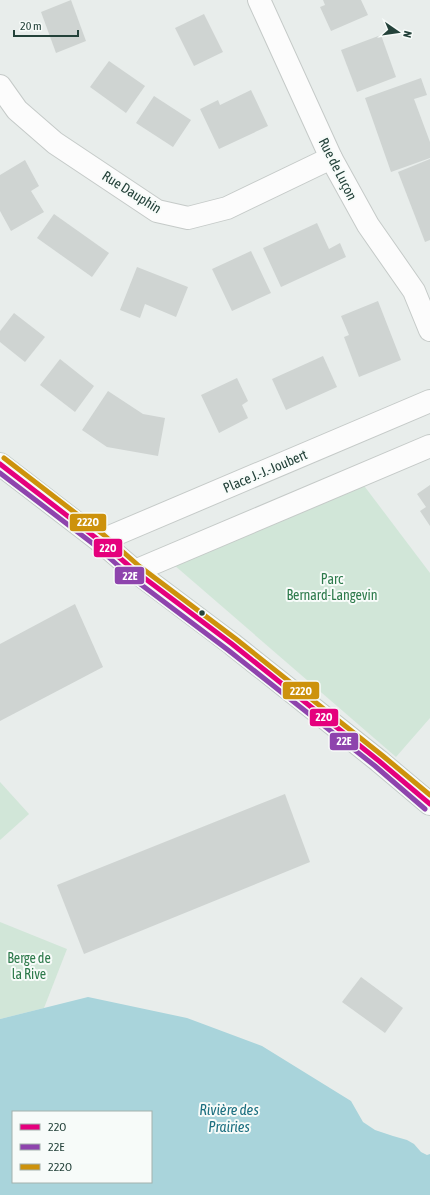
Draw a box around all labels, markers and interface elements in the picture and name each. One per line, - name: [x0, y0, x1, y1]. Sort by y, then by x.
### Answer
- scale bar: [14, 12, 78, 38]
- north arrow: [378, 12, 418, 52]
- text: 20 m: [20, 19, 42, 33]
- text: N: [401, 30, 414, 39]
- street label: Rue de Luçon: [316, 135, 360, 203]
- street label: Rue Dauphin: [100, 168, 164, 216]
- street label: Place J.-J.-Joubert: [221, 446, 309, 496]
- line badge: 222O: [69, 513, 107, 532]
- text: 222O: [77, 516, 100, 528]
- line badge: 22O: [93, 538, 123, 558]
- text: 22O: [100, 542, 117, 554]
- line badge: 22E: [114, 566, 145, 585]
- text: 22E: [122, 570, 138, 582]
- park label: Parc Bernard-Langevin: [286, 571, 378, 603]
- unlabelled marker: [197, 608, 207, 618]
- line badge: 222O: [282, 681, 320, 700]
- text: 222O: [290, 685, 313, 697]
- line badge: 22O: [309, 708, 339, 727]
- text: 22O: [316, 711, 333, 723]
- line badge: 22E: [329, 732, 359, 751]
- text: 22E: [336, 735, 352, 747]
- park label: Berge de la Rive: [7, 950, 51, 982]
- water label: Rivière des Prairies: [199, 1101, 259, 1135]
- legend: [12, 1111, 152, 1183]
- text: 22O: [48, 1120, 66, 1134]
- text: 22E: [48, 1140, 64, 1154]
- text: 222O: [48, 1160, 72, 1174]

